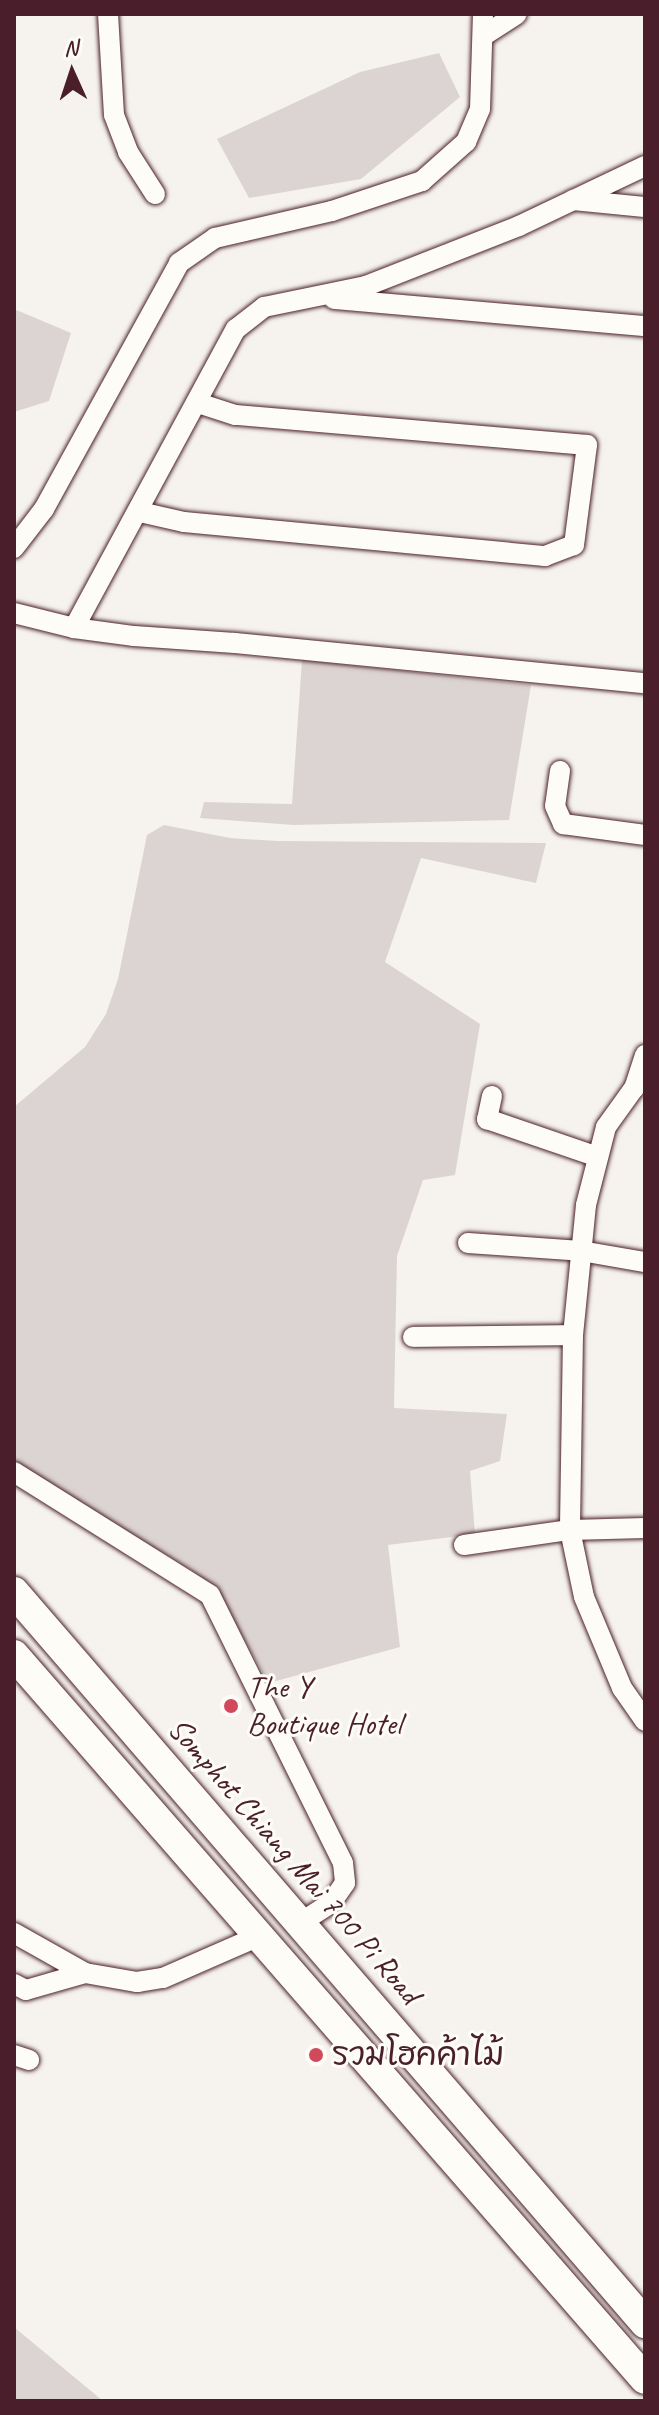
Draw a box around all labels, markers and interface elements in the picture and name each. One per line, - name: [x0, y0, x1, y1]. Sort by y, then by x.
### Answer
- north arrow: [32, 32, 112, 112]
- text: N: [63, 34, 78, 62]
- place label: The Y Boutique Hotel: [247, 1669, 401, 1744]
- marker: The Y Boutique Hotel: [222, 1697, 240, 1715]
- street label: Somphot Chiang Mai 700 Pi Road: [159, 1710, 429, 2012]
- place label: รวมโฮคค้าไม้: [332, 2036, 504, 2074]
- marker: รวมโฮคค้าไม้: [307, 2046, 325, 2064]

